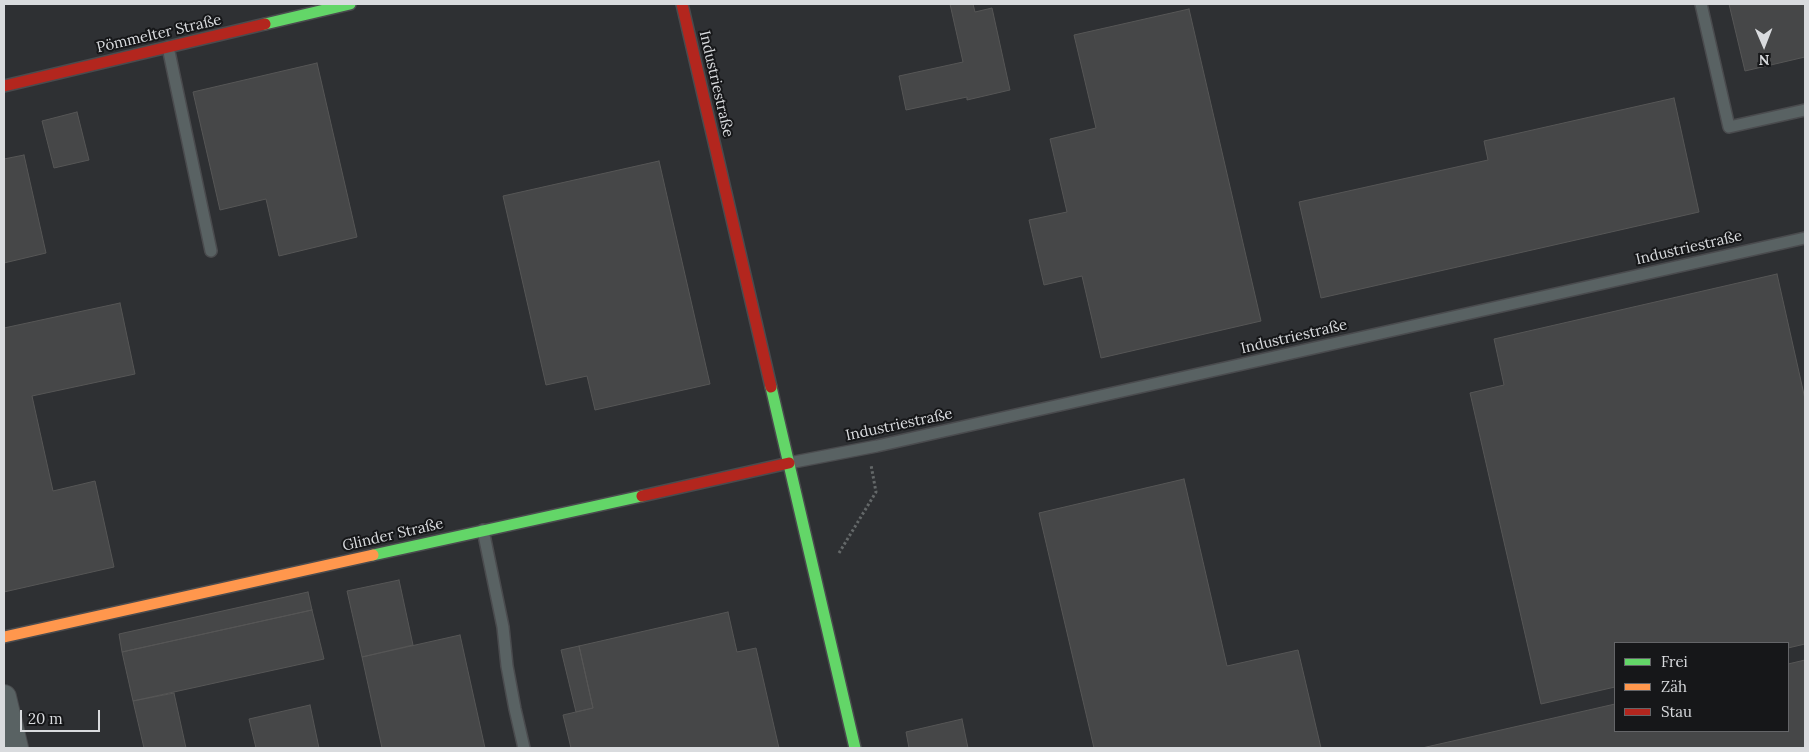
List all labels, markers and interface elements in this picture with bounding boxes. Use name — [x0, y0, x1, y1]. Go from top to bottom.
street label: Pömmelter Straße — [95, 11, 223, 57]
north arrow — [1739, 20, 1789, 70]
street label: Industriestraße — [695, 29, 737, 139]
text: N — [1759, 51, 1770, 69]
street label: Industriestraße — [1634, 227, 1744, 269]
street label: Industriestraße — [1239, 316, 1349, 358]
street label: Industriestraße — [844, 405, 954, 445]
street label: Glinder Straße — [341, 515, 445, 555]
legend — [1614, 642, 1789, 732]
text: Frei — [1661, 652, 1688, 671]
text: Zäh — [1661, 677, 1687, 696]
scale bar — [22, 700, 102, 732]
text: Stau — [1661, 702, 1692, 721]
text: 20 m — [28, 709, 63, 728]

